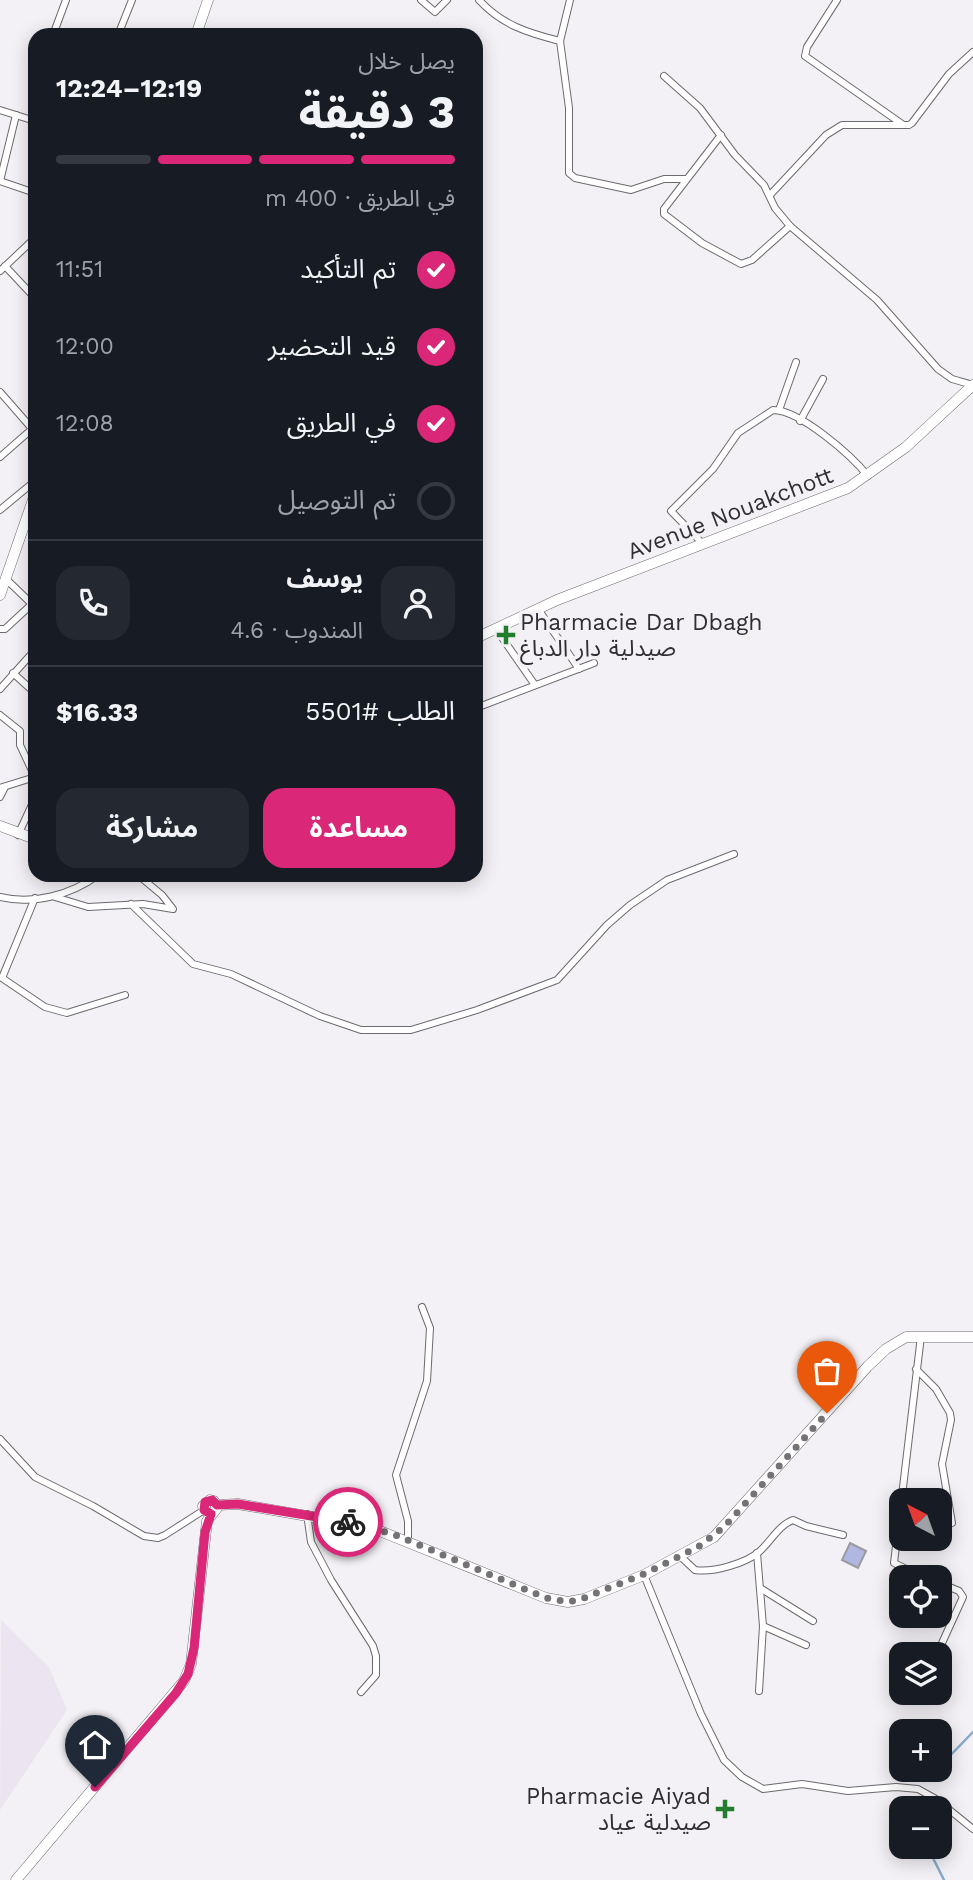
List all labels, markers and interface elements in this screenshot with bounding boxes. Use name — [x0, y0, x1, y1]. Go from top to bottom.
text: يصل خلال — [358, 48, 455, 75]
text: 12:19–12:24 — [56, 73, 202, 103]
text: 3 دقيقة — [299, 85, 455, 139]
text: في الطريق · 400 m — [265, 185, 455, 212]
icon: check — [417, 251, 455, 289]
text: تم التأكيد — [300, 254, 396, 284]
text: 11:51 — [56, 256, 103, 283]
icon: check — [417, 328, 455, 366]
text: قيد التحضير — [268, 331, 396, 361]
text: 12:00 — [56, 333, 114, 360]
icon: check — [417, 405, 455, 443]
text: في الطريق — [287, 408, 396, 438]
text: 12:08 — [56, 410, 114, 437]
street label: Avenue Nouakchott — [624, 462, 837, 565]
text: تم التوصيل — [278, 485, 396, 515]
text: يوسف — [286, 563, 363, 593]
button: phone — [56, 566, 130, 640]
button: person — [381, 566, 455, 640]
place label: Pharmacie Dar Dbagh صيدلية دار الدباغ — [520, 609, 762, 665]
text: المندوب · 4.6 — [231, 617, 363, 644]
marker: Pharmacie Dar Dbagh صيدلية دار الدباغ — [498, 627, 514, 643]
text: الطلب #5501 — [305, 696, 455, 726]
text: $16.33 — [56, 697, 138, 727]
button: مشاركة — [56, 788, 249, 868]
button: مساعدة — [263, 788, 455, 868]
pin — [797, 1341, 857, 1413]
icon: bag — [808, 1352, 846, 1390]
courier — [313, 1487, 383, 1557]
north arrow — [889, 1488, 952, 1550]
map controls — [889, 1488, 952, 1859]
icon: bike — [329, 1503, 367, 1541]
button: locate — [889, 1565, 952, 1628]
button: layers — [889, 1642, 952, 1705]
pin — [65, 1715, 125, 1787]
button: + — [889, 1719, 952, 1782]
icon: home — [76, 1726, 114, 1764]
place label: Pharmacie Aiyad صيدلية عياد — [526, 1783, 711, 1836]
button: − — [889, 1796, 952, 1859]
marker: Pharmacie Aiyad صيدلية عياد — [717, 1801, 733, 1817]

